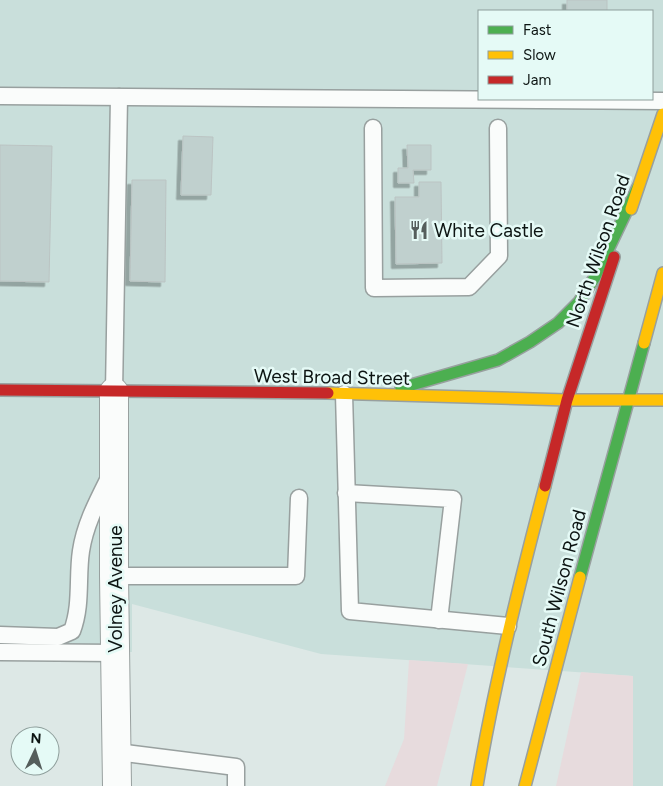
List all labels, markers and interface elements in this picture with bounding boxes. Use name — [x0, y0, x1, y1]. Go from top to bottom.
legend — [478, 10, 653, 100]
text: Fast — [523, 21, 552, 39]
text: Slow — [523, 46, 556, 64]
text: Jam — [523, 71, 551, 89]
street label: North Wilson Road — [561, 171, 635, 331]
restaurant icon: White Castle — [408, 219, 430, 241]
place label: White Castle — [434, 219, 543, 242]
street label: West Broad Street — [254, 364, 410, 390]
street label: South Wilson Road — [527, 507, 591, 669]
street label: Volney Avenue — [104, 525, 127, 653]
north arrow — [10, 726, 60, 776]
text: N — [30, 730, 42, 747]

